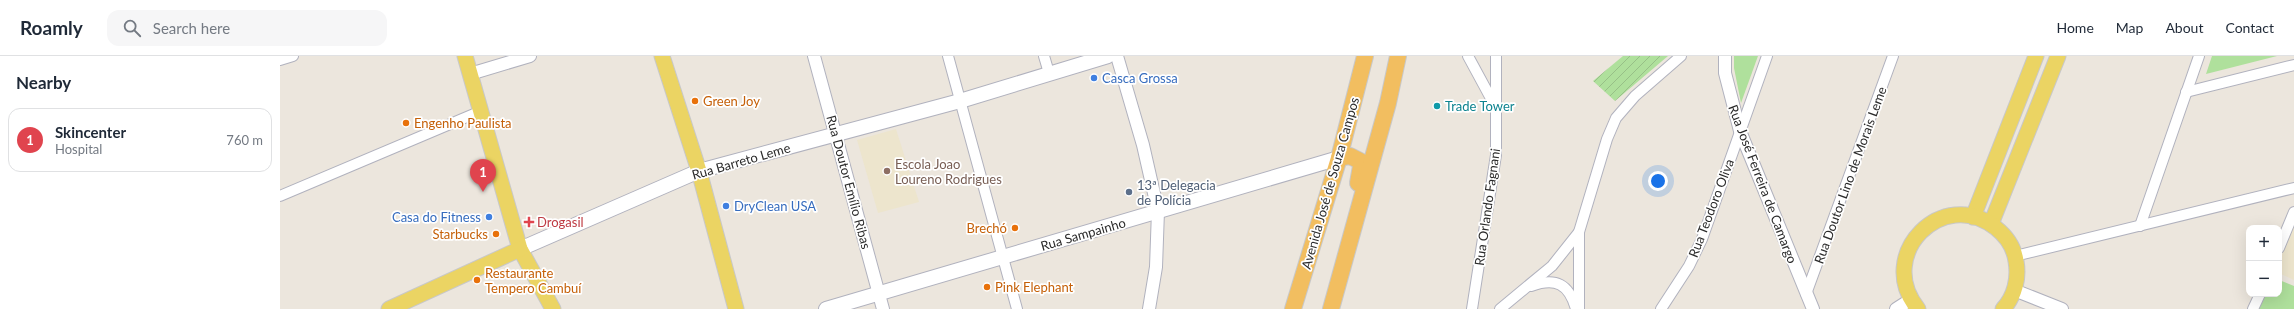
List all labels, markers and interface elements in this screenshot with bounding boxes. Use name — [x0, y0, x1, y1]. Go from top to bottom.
search box — [107, 10, 387, 46]
text: Roamly — [20, 16, 83, 39]
icon: search — [121, 17, 143, 39]
text: Search here — [153, 19, 230, 37]
text: Home — [2056, 19, 2094, 36]
text: Map — [2116, 19, 2143, 36]
text: About — [2165, 19, 2203, 36]
text: Contact — [2225, 19, 2274, 36]
place label: Casca Grossa — [1102, 70, 1178, 86]
text: Nearby — [16, 72, 71, 93]
marker: Casca Grossa — [1089, 73, 1099, 83]
street label: Rua Doutor Lino de Morais Leme — [1810, 84, 1890, 266]
place label: Green Joy — [703, 93, 760, 109]
street label: Avenida José de Souza Campos — [1298, 95, 1362, 271]
marker: Green Joy — [690, 96, 700, 106]
place label: Trade Tower — [1445, 98, 1515, 114]
marker: Trade Tower — [1432, 101, 1442, 111]
street label: Rua José Ferreira de Camargo — [1725, 102, 1801, 266]
street label: Rua Doutor Emílio Ribas — [823, 113, 875, 251]
place label: Engenho Paulista — [414, 115, 512, 131]
marker: Engenho Paulista — [401, 118, 411, 128]
text: Skincenter — [55, 123, 126, 141]
text: 1 — [26, 132, 34, 148]
text: 760 m — [226, 132, 263, 148]
street label: Rua Barreto Leme — [690, 139, 792, 183]
text: Hospital — [55, 141, 102, 157]
street label: Rua Orlando Fagnani — [1471, 147, 1503, 267]
place label: Escola Joao Loureno Rodrigues — [895, 156, 1002, 187]
street label: Rua Teodoro Oliva — [1685, 157, 1737, 259]
pin: 1 — [470, 159, 496, 192]
marker: Escola Joao Loureno Rodrigues — [882, 166, 892, 176]
your location — [1648, 171, 1668, 191]
place label: 13ª Delegacia de Polícia — [1137, 177, 1216, 208]
marker: 13ª Delegacia de Polícia — [1124, 187, 1134, 197]
place label: DryClean USA — [734, 198, 816, 214]
marker: DryClean USA — [721, 201, 731, 211]
place label: Casa do Fitness — [392, 209, 481, 225]
marker: Casa do Fitness — [484, 212, 494, 222]
place label: Drogasil — [537, 214, 584, 230]
street label: Rua Sampainho — [1039, 214, 1127, 254]
marker: Drogasil — [524, 217, 534, 227]
place label: Brechó — [967, 220, 1007, 236]
marker: Brechó — [1010, 223, 1020, 233]
map controls — [2246, 225, 2282, 297]
button: + — [2246, 225, 2282, 261]
place label: Starbucks — [432, 226, 488, 242]
marker: Starbucks — [491, 229, 501, 239]
button: − — [2246, 261, 2282, 297]
place label: Restaurante Tempero Cambuí — [485, 265, 582, 296]
marker: Restaurante Tempero Cambuí — [472, 275, 482, 285]
place label: Pink Elephant — [995, 279, 1074, 295]
marker: Pink Elephant — [982, 282, 992, 292]

